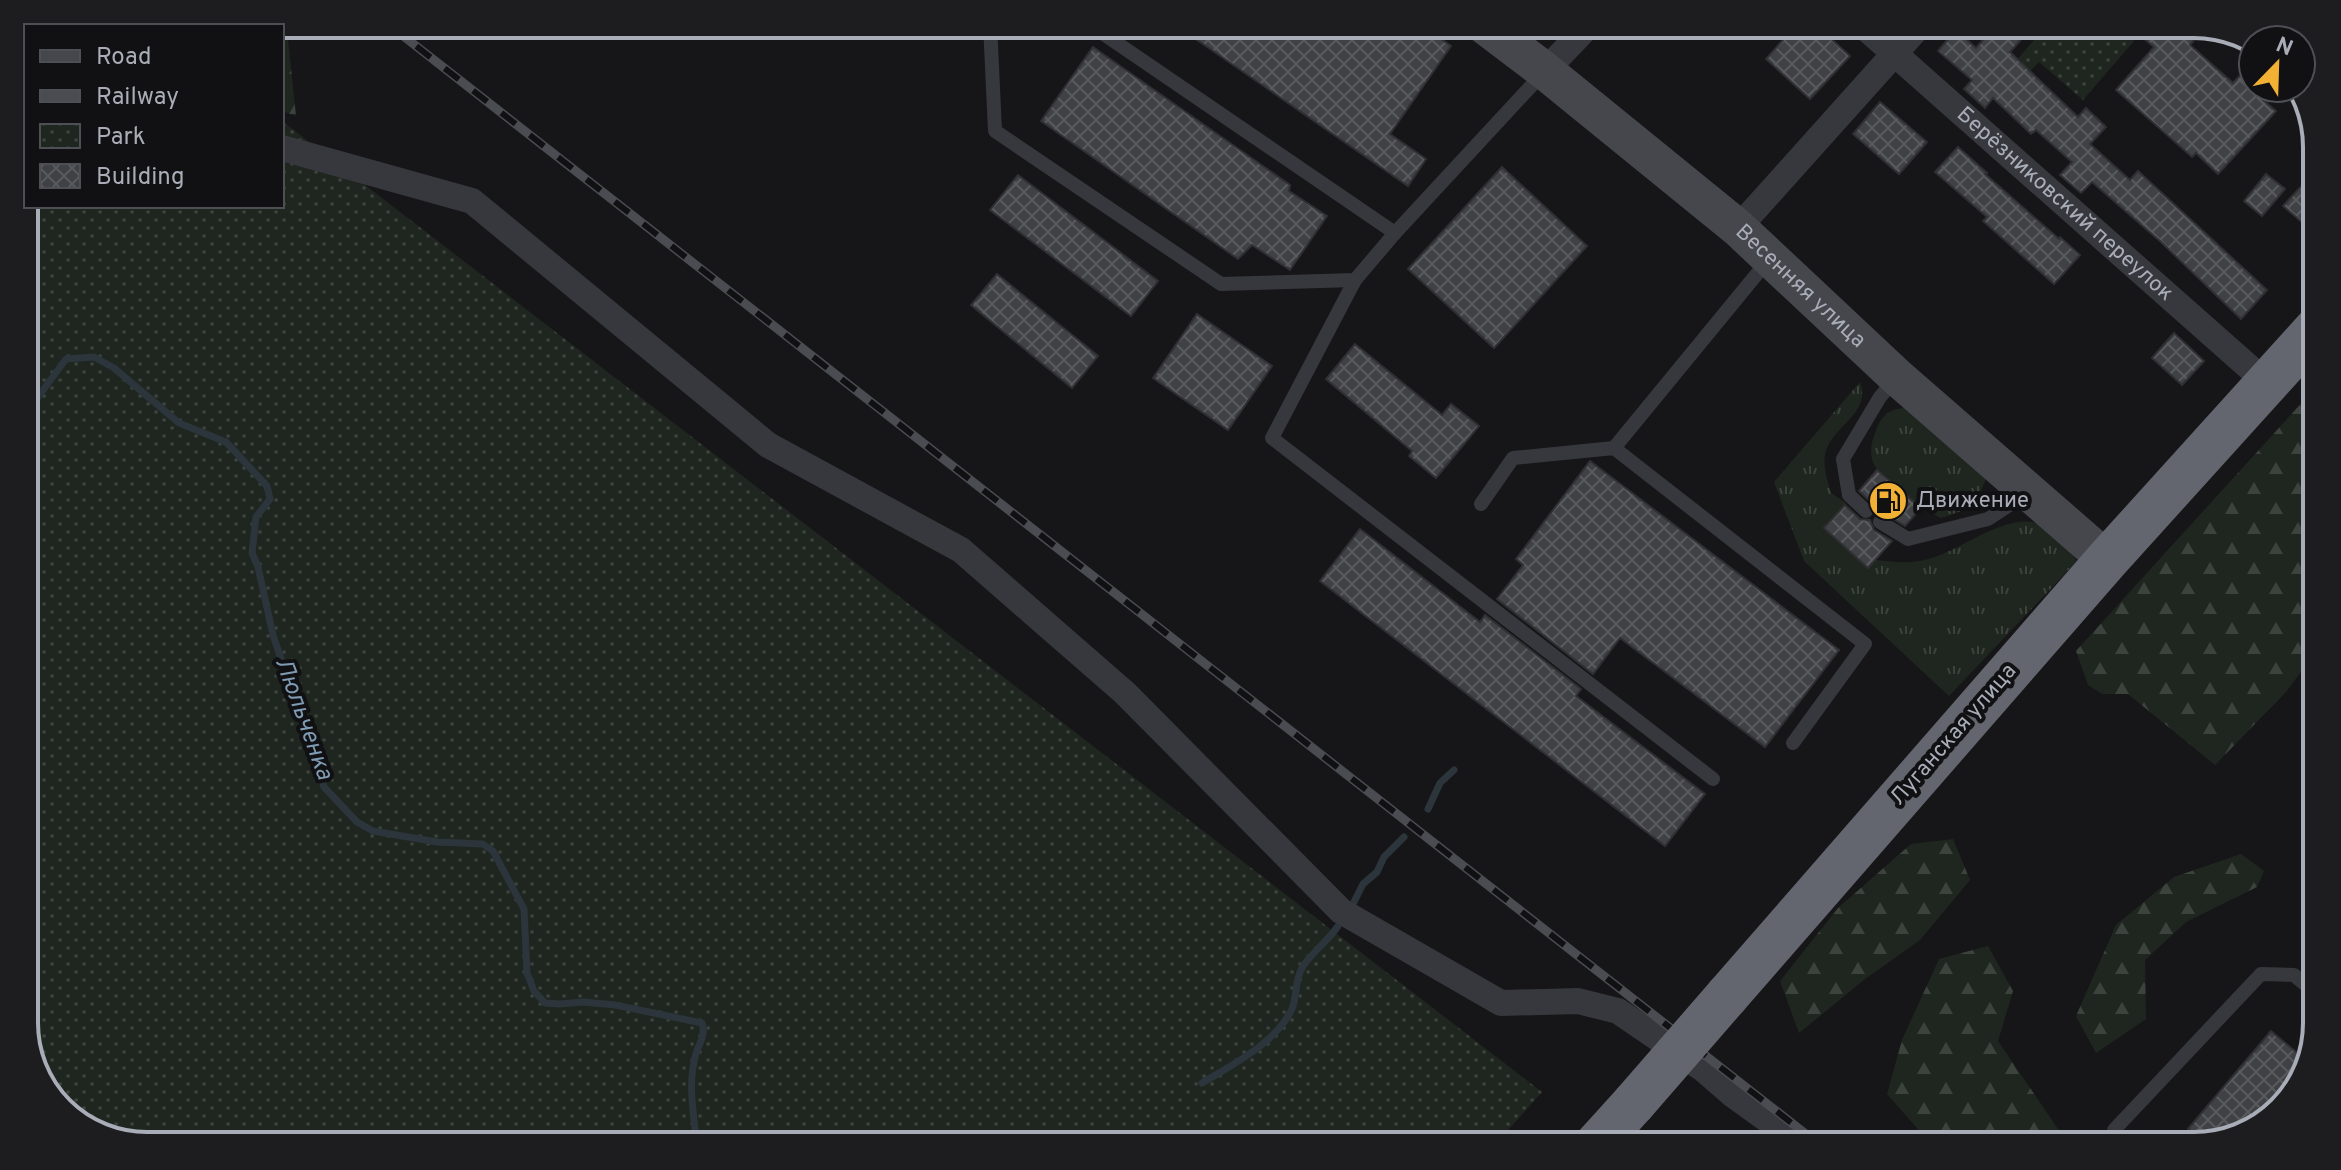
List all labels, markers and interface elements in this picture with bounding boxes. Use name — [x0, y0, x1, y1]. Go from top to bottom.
legend — [24, 24, 284, 208]
north arrow — [2237, 24, 2317, 104]
text: N — [2271, 32, 2296, 63]
text: Road — [96, 43, 152, 73]
text: Railway — [96, 83, 179, 113]
street label: Берёзниковский переулок — [1951, 101, 2179, 307]
text: Park — [96, 123, 146, 153]
text: Building — [96, 163, 185, 193]
street label: Весенняя улица — [1729, 219, 1871, 354]
fuel station icon: Движение — [1867, 480, 1909, 522]
place label: Движение — [1916, 488, 2029, 515]
water label: Люльченка — [267, 654, 339, 785]
street label: Луганская улица — [1885, 659, 2023, 811]

